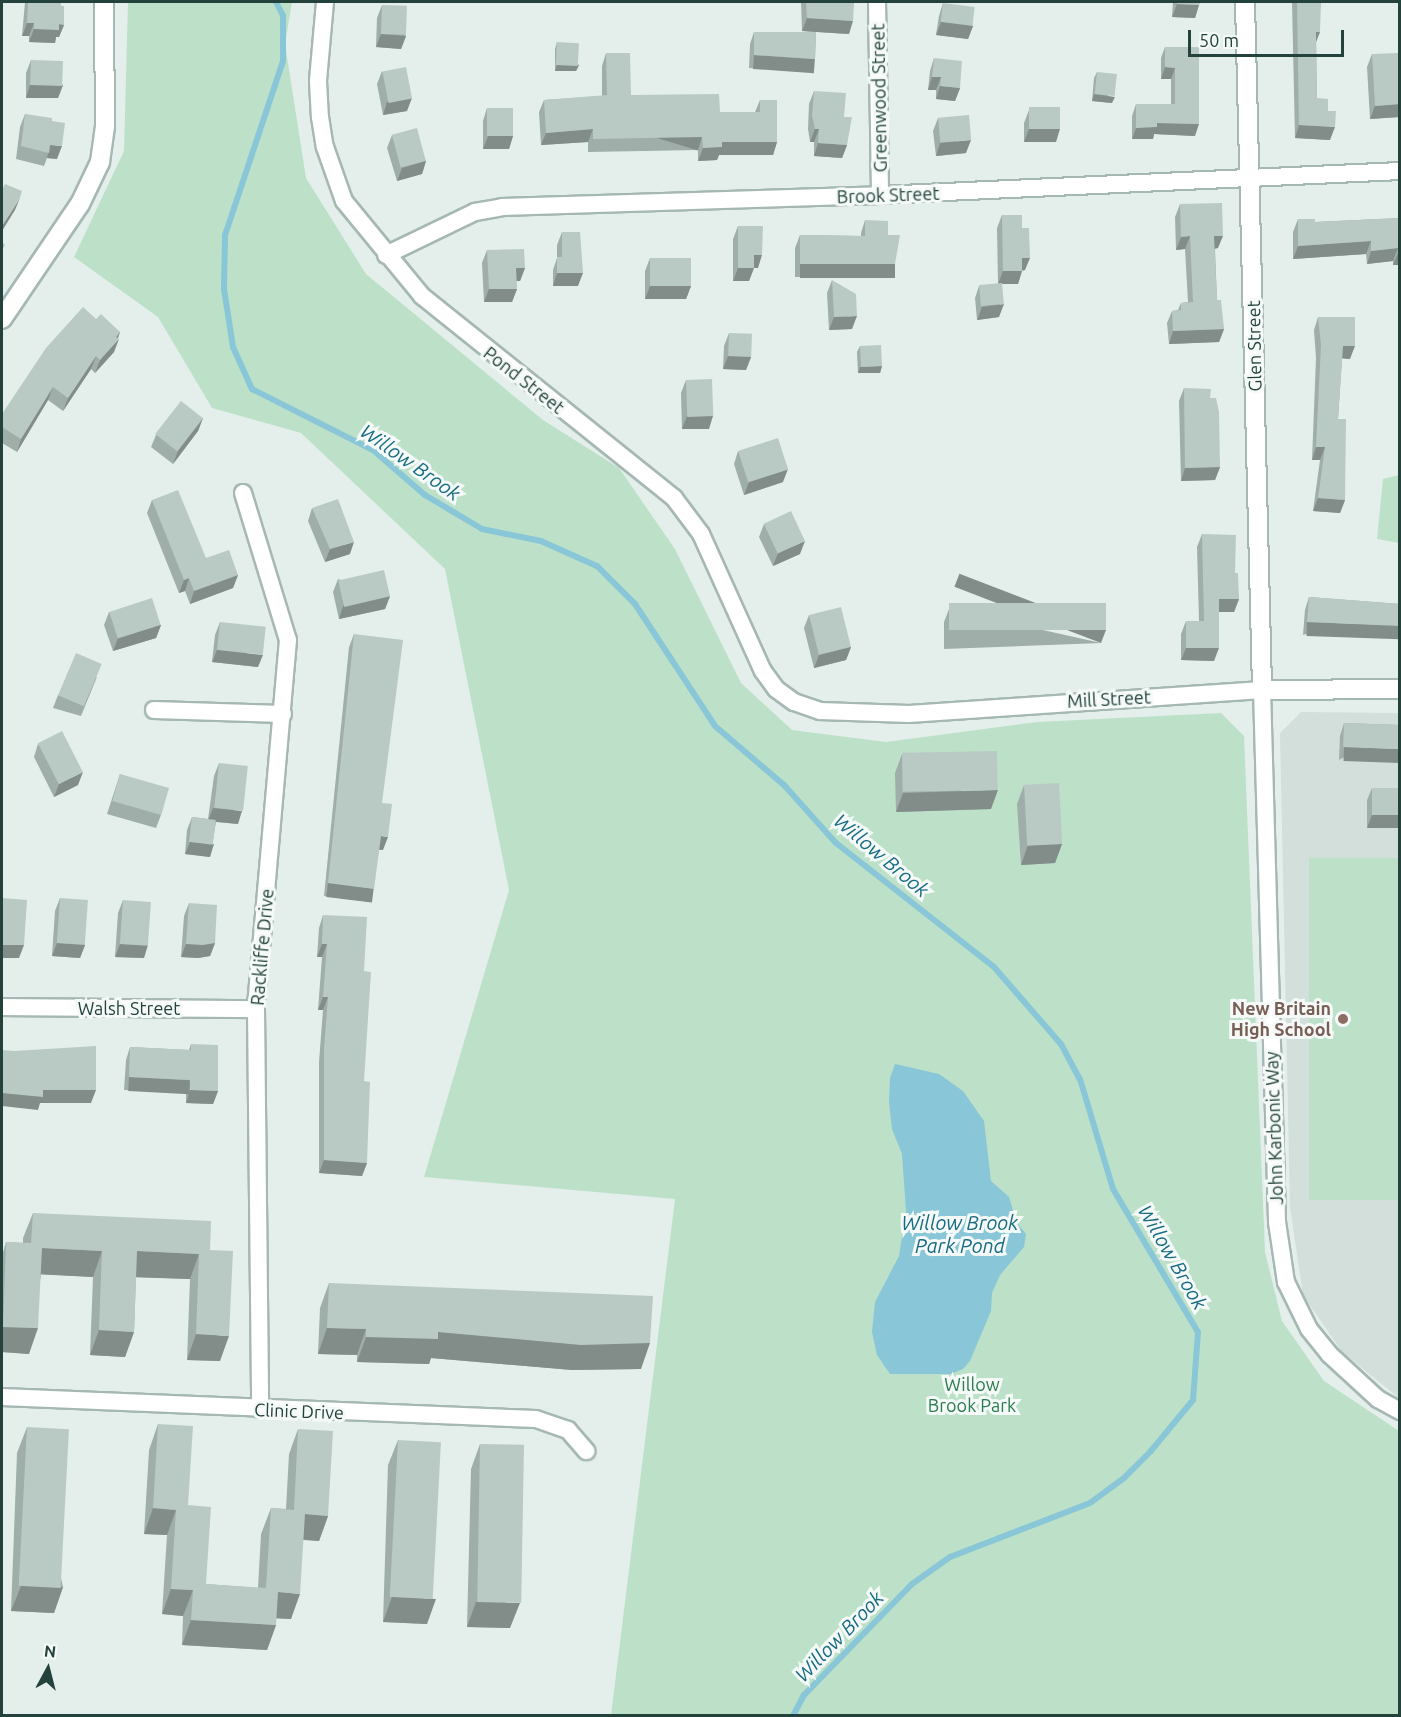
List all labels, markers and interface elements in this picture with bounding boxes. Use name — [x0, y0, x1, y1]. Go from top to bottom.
scale bar — [1191, 18, 1347, 56]
street label: Greenwood Street — [867, 23, 891, 173]
text: 50 m — [1199, 30, 1239, 50]
street label: Brook Street — [836, 182, 940, 208]
street label: Glen Street — [1242, 300, 1266, 392]
street label: Pond Street — [479, 342, 569, 418]
water label: Willow Brook — [356, 419, 466, 505]
street label: Mill Street — [1067, 686, 1151, 712]
water label: Willow Brook — [830, 808, 934, 902]
street label: Rackliffe Drive — [246, 888, 278, 1006]
street label: Walsh Street — [78, 997, 180, 1019]
place label: New Britain High School — [1231, 998, 1331, 1040]
marker: New Britain High School — [1336, 1012, 1350, 1026]
street label: John Karbonic Way — [1261, 1051, 1287, 1205]
water label: Willow Brook — [1133, 1200, 1213, 1314]
water label: Willow Brook Park Pond — [902, 1211, 1018, 1258]
park label: Willow Brook Park — [928, 1374, 1016, 1416]
street label: Clinic Drive — [254, 1399, 344, 1423]
water label: Willow Brook — [790, 1586, 888, 1686]
north arrow — [18, 1639, 78, 1699]
text: N — [43, 1641, 57, 1661]

